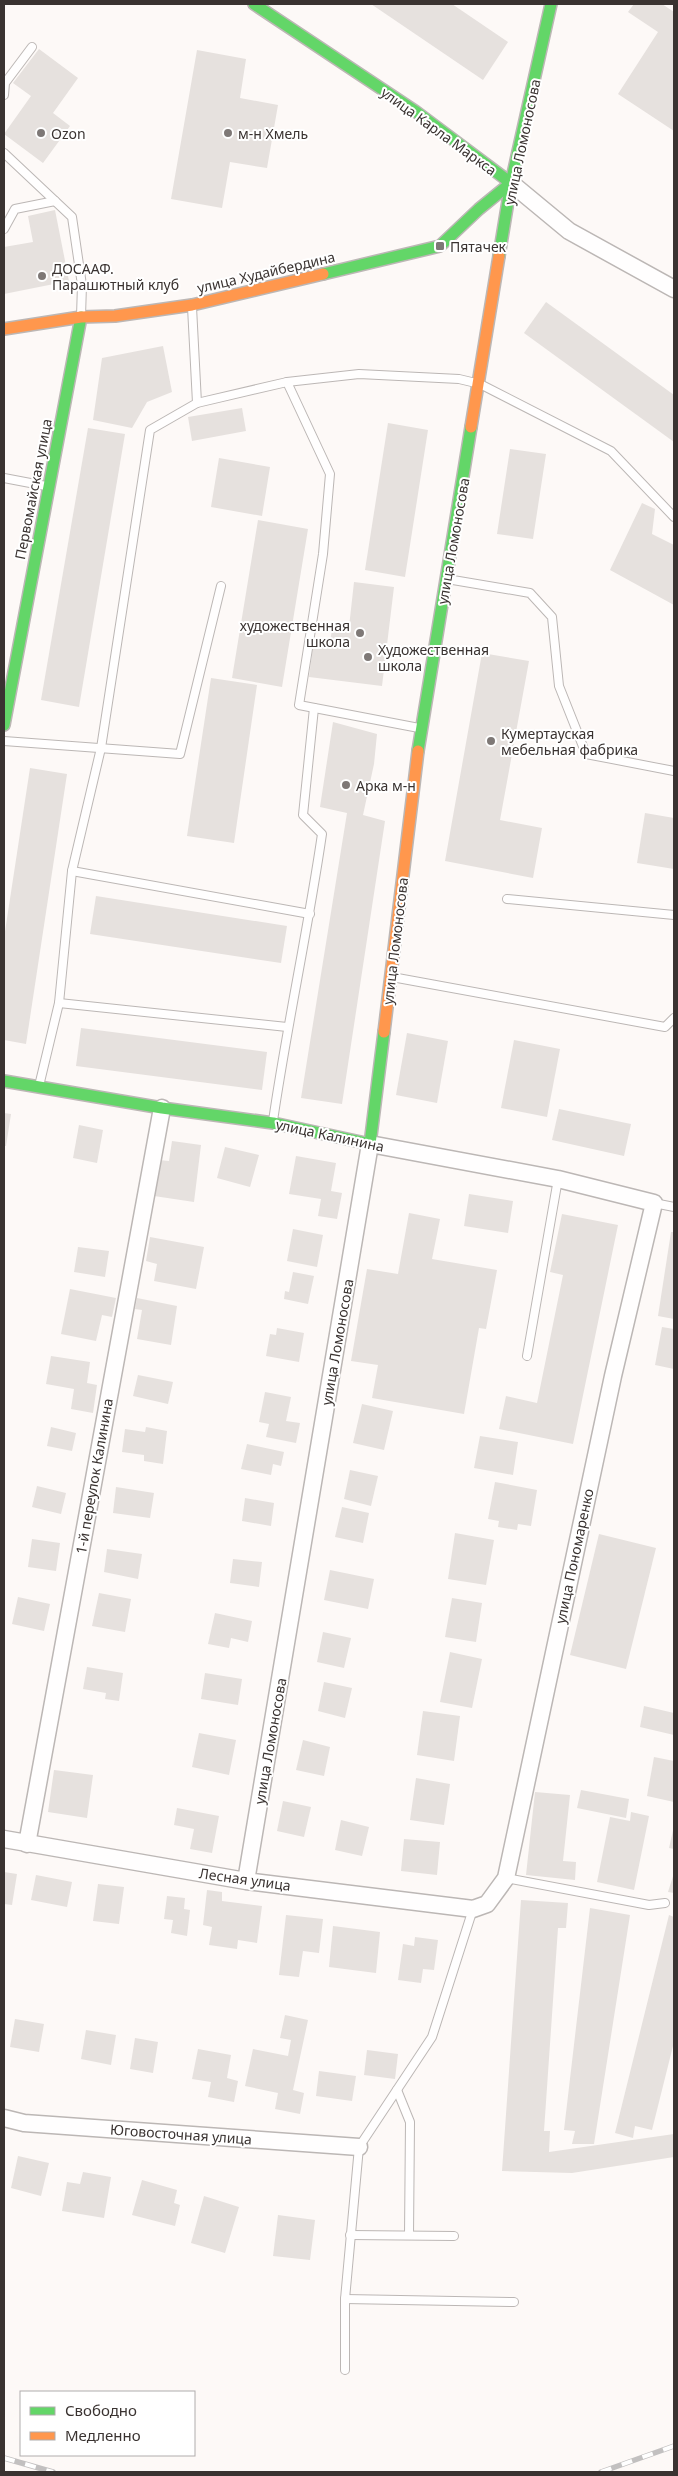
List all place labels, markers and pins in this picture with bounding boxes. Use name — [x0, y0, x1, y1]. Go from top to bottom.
place label: Ozon — [51, 124, 86, 143]
place label: м-н Хмель — [238, 124, 308, 143]
marker: Ozon — [35, 127, 47, 139]
marker: м-н Хмель — [222, 127, 234, 139]
place label: Пятачек — [450, 237, 507, 256]
marker: Пятачек — [434, 240, 446, 252]
place label: ДОСААФ. Парашютный клуб — [52, 259, 179, 294]
marker: ДОСААФ. Парашютный клуб — [36, 270, 48, 282]
place label: художественная школа — [240, 616, 350, 651]
marker: художественная школа — [354, 627, 366, 639]
place label: Художественная школа — [378, 640, 489, 675]
marker: Художественная школа — [362, 651, 374, 663]
place label: Кумертауская мебельная фабрика — [501, 724, 638, 759]
marker: Кумертауская мебельная фабрика — [485, 735, 497, 747]
place label: Арка м-н — [356, 776, 416, 795]
marker: Арка м-н — [340, 779, 352, 791]

